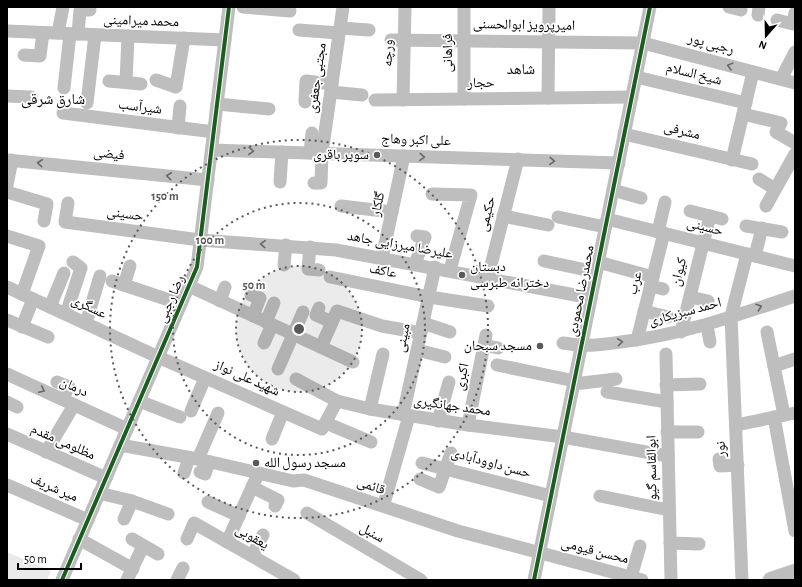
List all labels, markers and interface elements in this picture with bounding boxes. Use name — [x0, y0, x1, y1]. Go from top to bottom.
street label: محمد میرامینی — [103, 13, 179, 30]
north arrow — [746, 16, 786, 56]
street label: امیرپرویز ابوالحسنی — [473, 17, 575, 34]
street label: رجبی پور — [685, 31, 736, 58]
street label: فراهانی — [441, 33, 456, 73]
text: N — [757, 38, 768, 51]
street label: ورچه — [381, 39, 396, 67]
street label: مجتبی جعفری — [305, 42, 330, 114]
street label: شیخ السلام — [664, 60, 723, 90]
district label: شاهد — [507, 62, 535, 77]
one-way arrow — [727, 62, 733, 70]
street label: حجار — [466, 76, 495, 91]
district label: شارق شرقی — [21, 92, 85, 109]
street label: شیرآسب — [117, 97, 163, 118]
street label: مشرفی — [662, 120, 702, 143]
street label: علی اکبر وهاج — [381, 132, 451, 150]
street label: فیضی — [93, 145, 125, 164]
one-way arrow — [248, 147, 254, 155]
place label: سوپر باقری — [313, 148, 369, 163]
marker: سوپر باقری — [372, 150, 382, 160]
one-way arrow — [419, 152, 425, 161]
one-way arrow — [549, 156, 555, 165]
one-way arrow — [37, 159, 43, 168]
one-way arrow — [166, 172, 172, 181]
text: 150 m — [151, 190, 179, 202]
street label: گلکار — [368, 190, 388, 219]
street label: حکیمی — [476, 195, 499, 233]
street label: حسینی — [106, 204, 144, 225]
street label: حسینی — [685, 216, 725, 239]
street label: علیرضا میرزایی جاهد — [346, 229, 454, 262]
text: 100 m — [196, 234, 224, 246]
one-way arrow — [260, 239, 266, 248]
street label: محمدرضا محمودی — [565, 244, 598, 338]
street label: کیوان — [669, 256, 690, 288]
place label: دبستان دخترانه طبرسی — [470, 260, 549, 291]
street label: عاکف — [368, 261, 398, 281]
marker: دبستان دخترانه طبرسی — [457, 270, 467, 280]
street label: عرب — [625, 270, 646, 296]
street label: رضا رجبی — [155, 273, 188, 325]
text: 50 m — [243, 279, 266, 291]
street label: عسگری — [69, 293, 109, 322]
street label: احمد سبزیکاری — [647, 296, 723, 329]
one-way arrow — [756, 303, 763, 312]
centre of rings — [292, 322, 306, 336]
street label: مبینی — [393, 322, 414, 354]
one-way arrow — [617, 338, 623, 347]
place label: مسجد سبحان — [464, 339, 532, 354]
marker: مسجد سبحان — [535, 341, 545, 351]
street label: شهید علی نواز — [211, 357, 282, 400]
street label: اکبری — [453, 362, 472, 392]
street label: درمان — [57, 374, 90, 401]
one-way arrow — [38, 385, 46, 393]
street label: محمد جهانگیری — [412, 394, 492, 419]
street label: مظلومی مقدم — [28, 422, 97, 464]
street label: ابوالقاسم گیو — [644, 435, 662, 501]
street label: نور — [714, 441, 729, 458]
street label: حسن داوودآبادی — [449, 445, 533, 481]
place label: مسجد رسول الله — [264, 456, 346, 471]
marker: مسجد رسول الله — [251, 458, 261, 468]
street label: میر شریف — [28, 472, 80, 505]
street label: قائمی — [355, 475, 387, 498]
street label: سنبل — [357, 521, 387, 546]
street label: یعقوبی — [232, 522, 271, 553]
street label: محسن قیومی — [560, 536, 630, 567]
scale bar — [18, 545, 81, 571]
text: 50 m — [24, 553, 47, 565]

